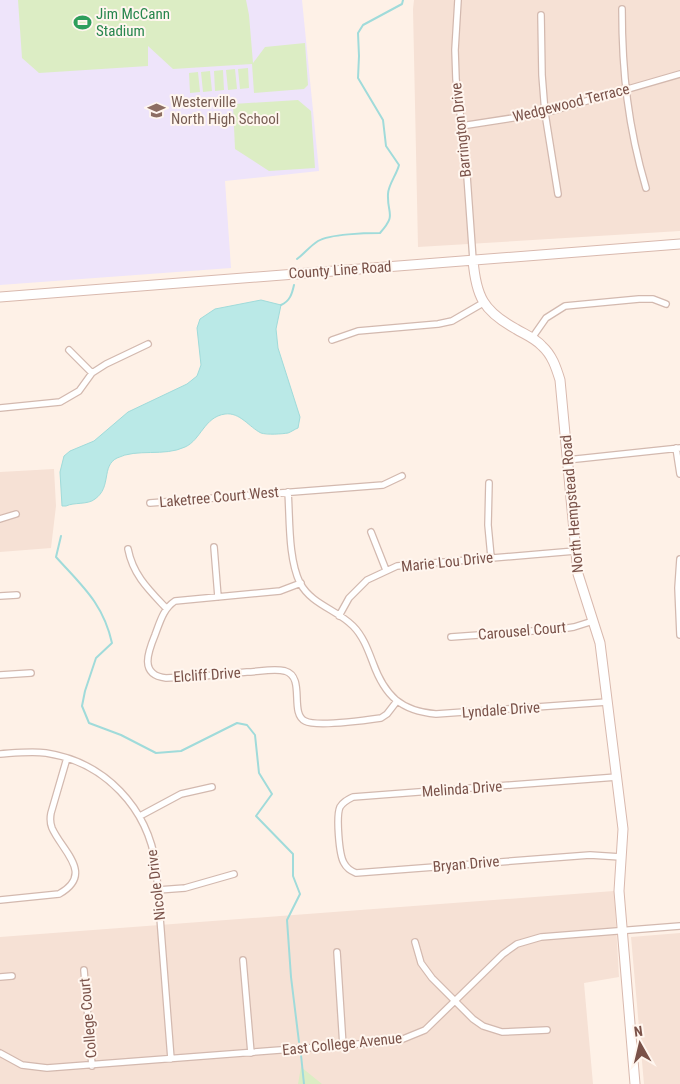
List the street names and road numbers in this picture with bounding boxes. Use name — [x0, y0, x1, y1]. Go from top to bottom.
street label: Wedgewood Terrace — [511, 80, 631, 126]
street label: Barrington Drive — [447, 82, 475, 178]
street label: County Line Road — [288, 257, 392, 283]
street label: North Hempstead Road — [557, 434, 587, 574]
street label: Laketree Court West — [158, 483, 280, 511]
street label: Marie Lou Drive — [400, 548, 494, 576]
street label: Carousel Court — [477, 618, 567, 644]
street label: Elcliff Drive — [173, 664, 241, 686]
street label: Lyndale Drive — [461, 698, 541, 722]
street label: Melinda Drive — [421, 777, 503, 801]
street label: Nicole Drive — [143, 849, 169, 921]
street label: Bryan Drive — [432, 852, 500, 876]
street label: College Court — [76, 977, 100, 1059]
street label: East College Avenue — [281, 1029, 403, 1059]

